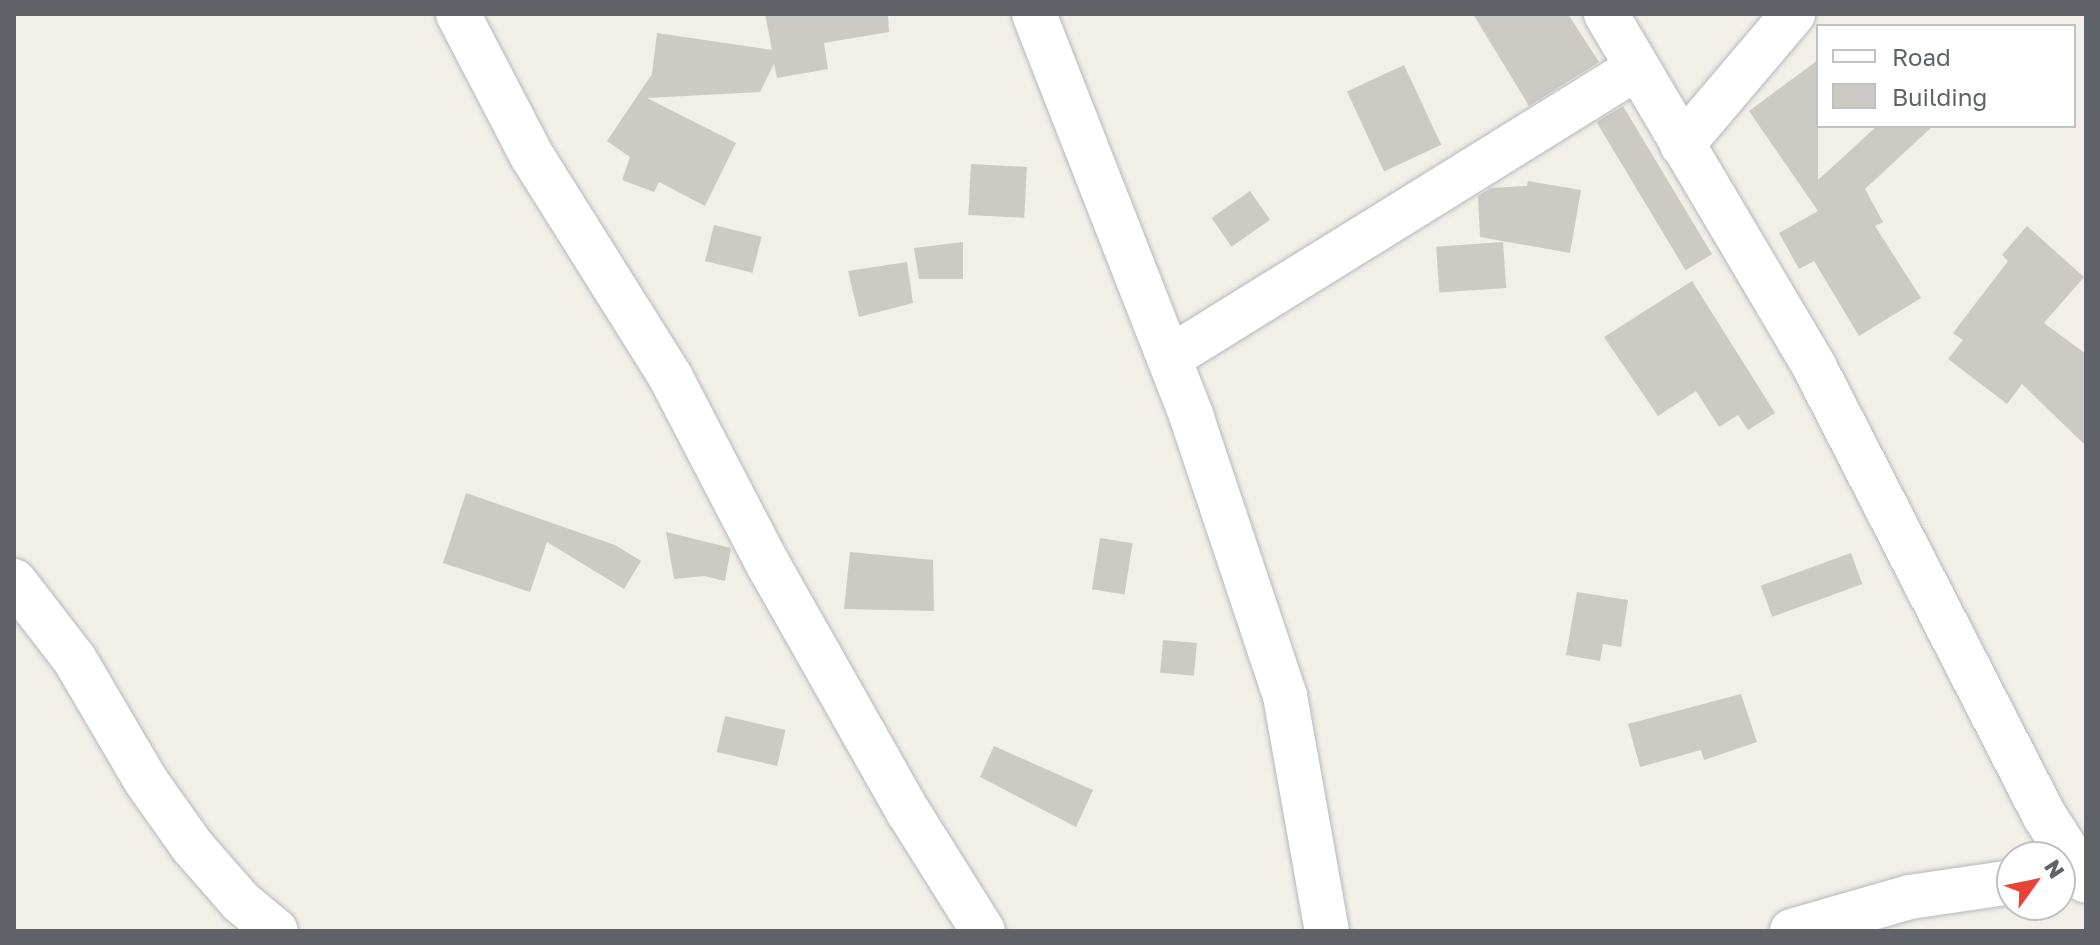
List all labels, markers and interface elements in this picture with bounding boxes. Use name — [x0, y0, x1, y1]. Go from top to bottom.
legend — [1816, 24, 2076, 128]
text: Road — [1892, 42, 1951, 71]
text: Building — [1892, 82, 1987, 111]
north arrow — [1996, 841, 2076, 921]
text: N — [2039, 854, 2071, 883]

